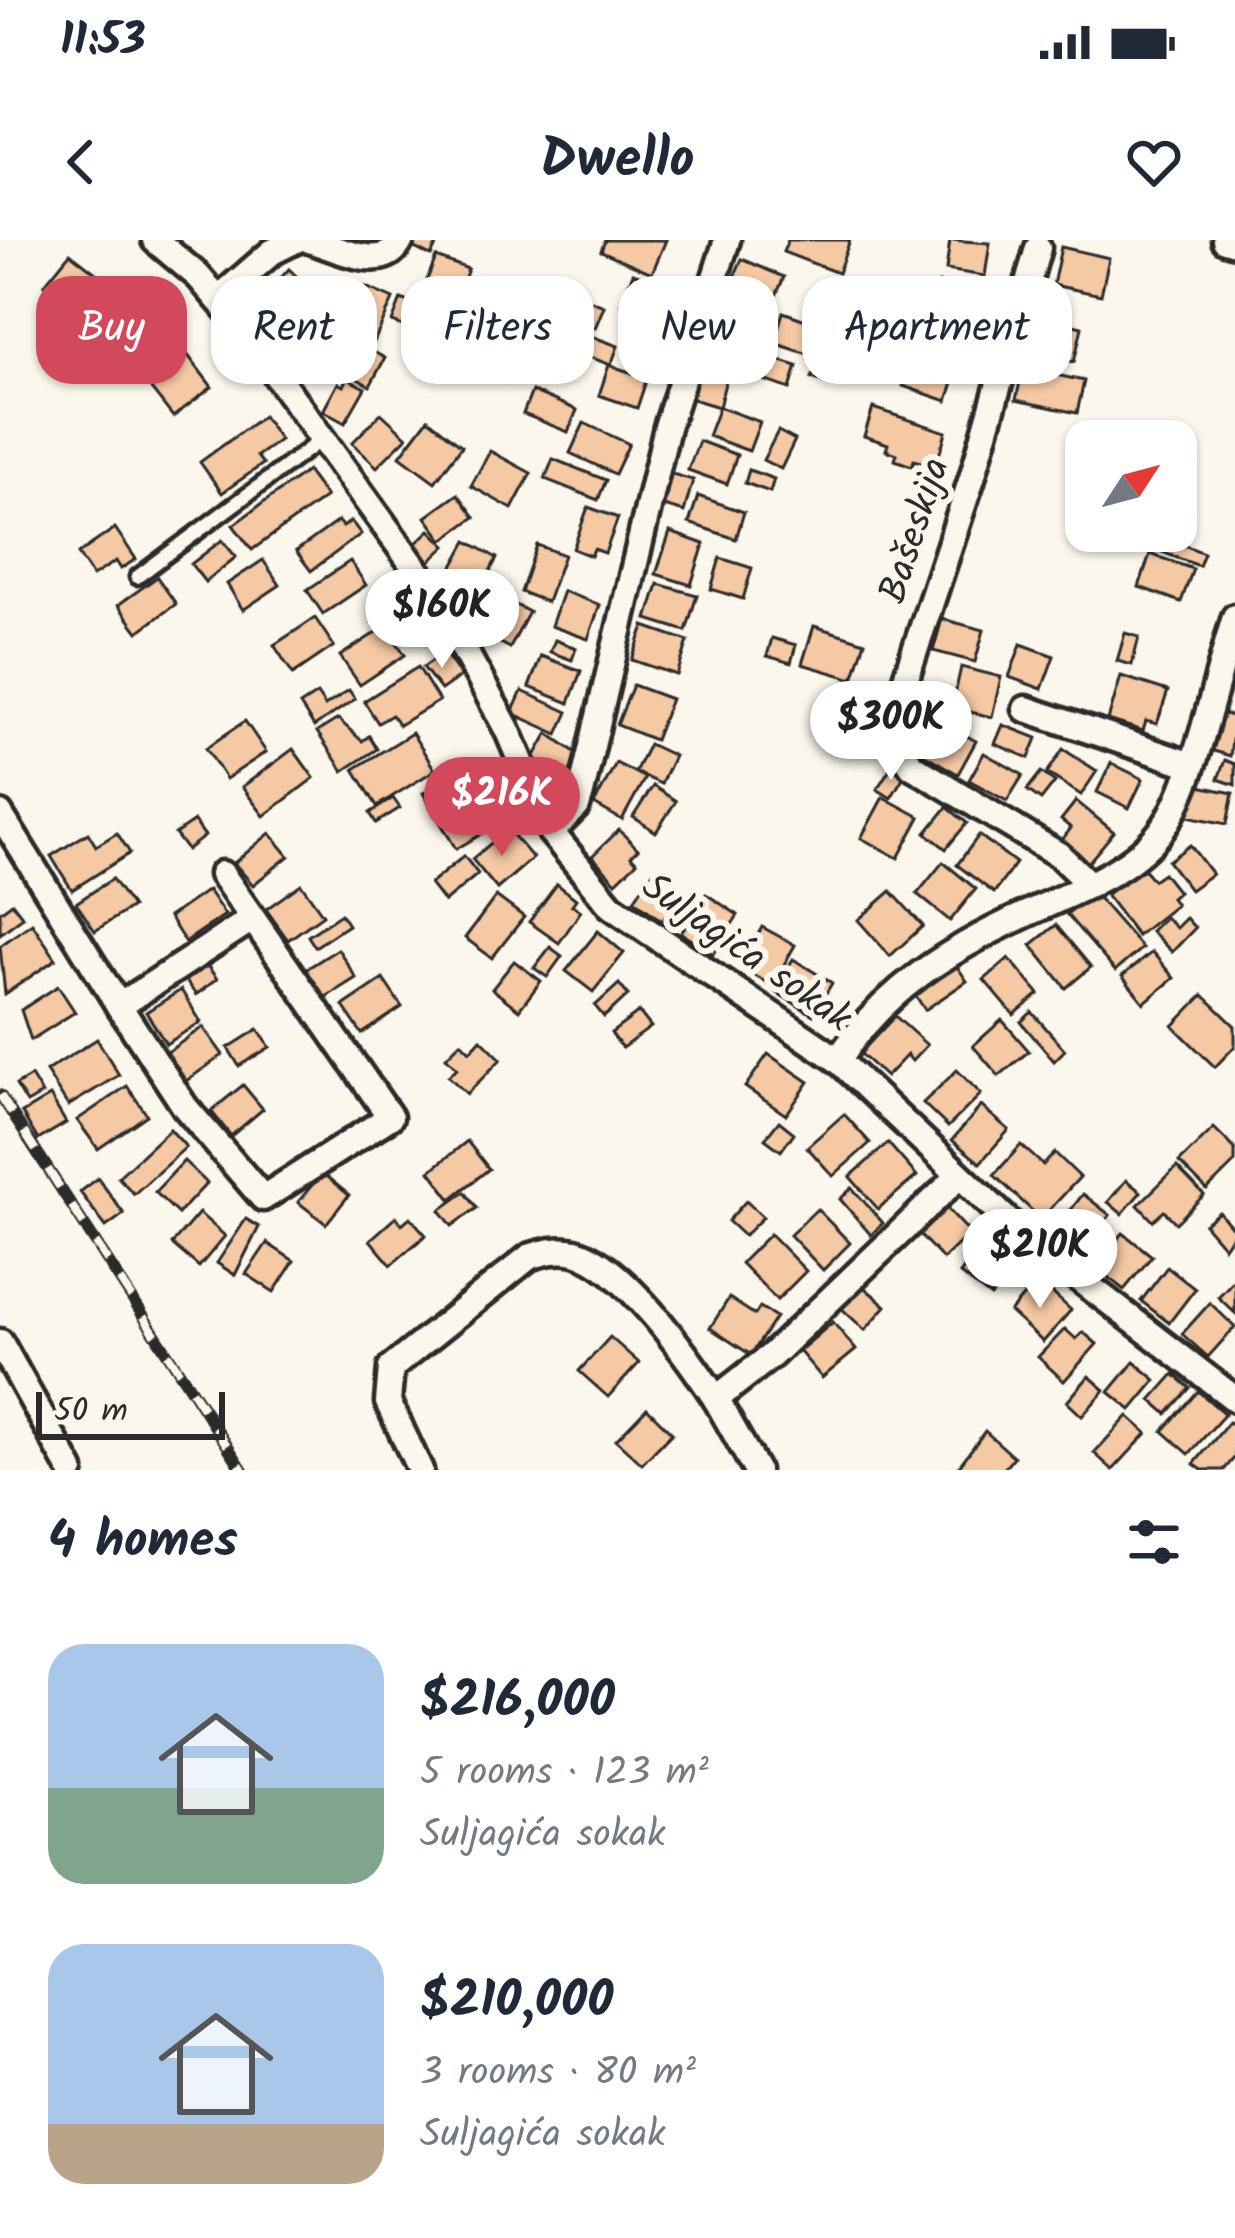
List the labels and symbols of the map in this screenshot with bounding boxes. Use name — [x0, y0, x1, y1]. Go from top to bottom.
north arrow — [1065, 420, 1197, 552]
street label: Bašeskija — [863, 450, 969, 612]
pin: $160K — [358, 569, 526, 671]
pin: $300K — [807, 681, 975, 783]
pin: $216K — [418, 757, 586, 859]
street label: Suljagića sokak — [628, 858, 865, 1050]
pin: $210K — [956, 1209, 1124, 1311]
scale bar — [36, 1386, 225, 1439]

